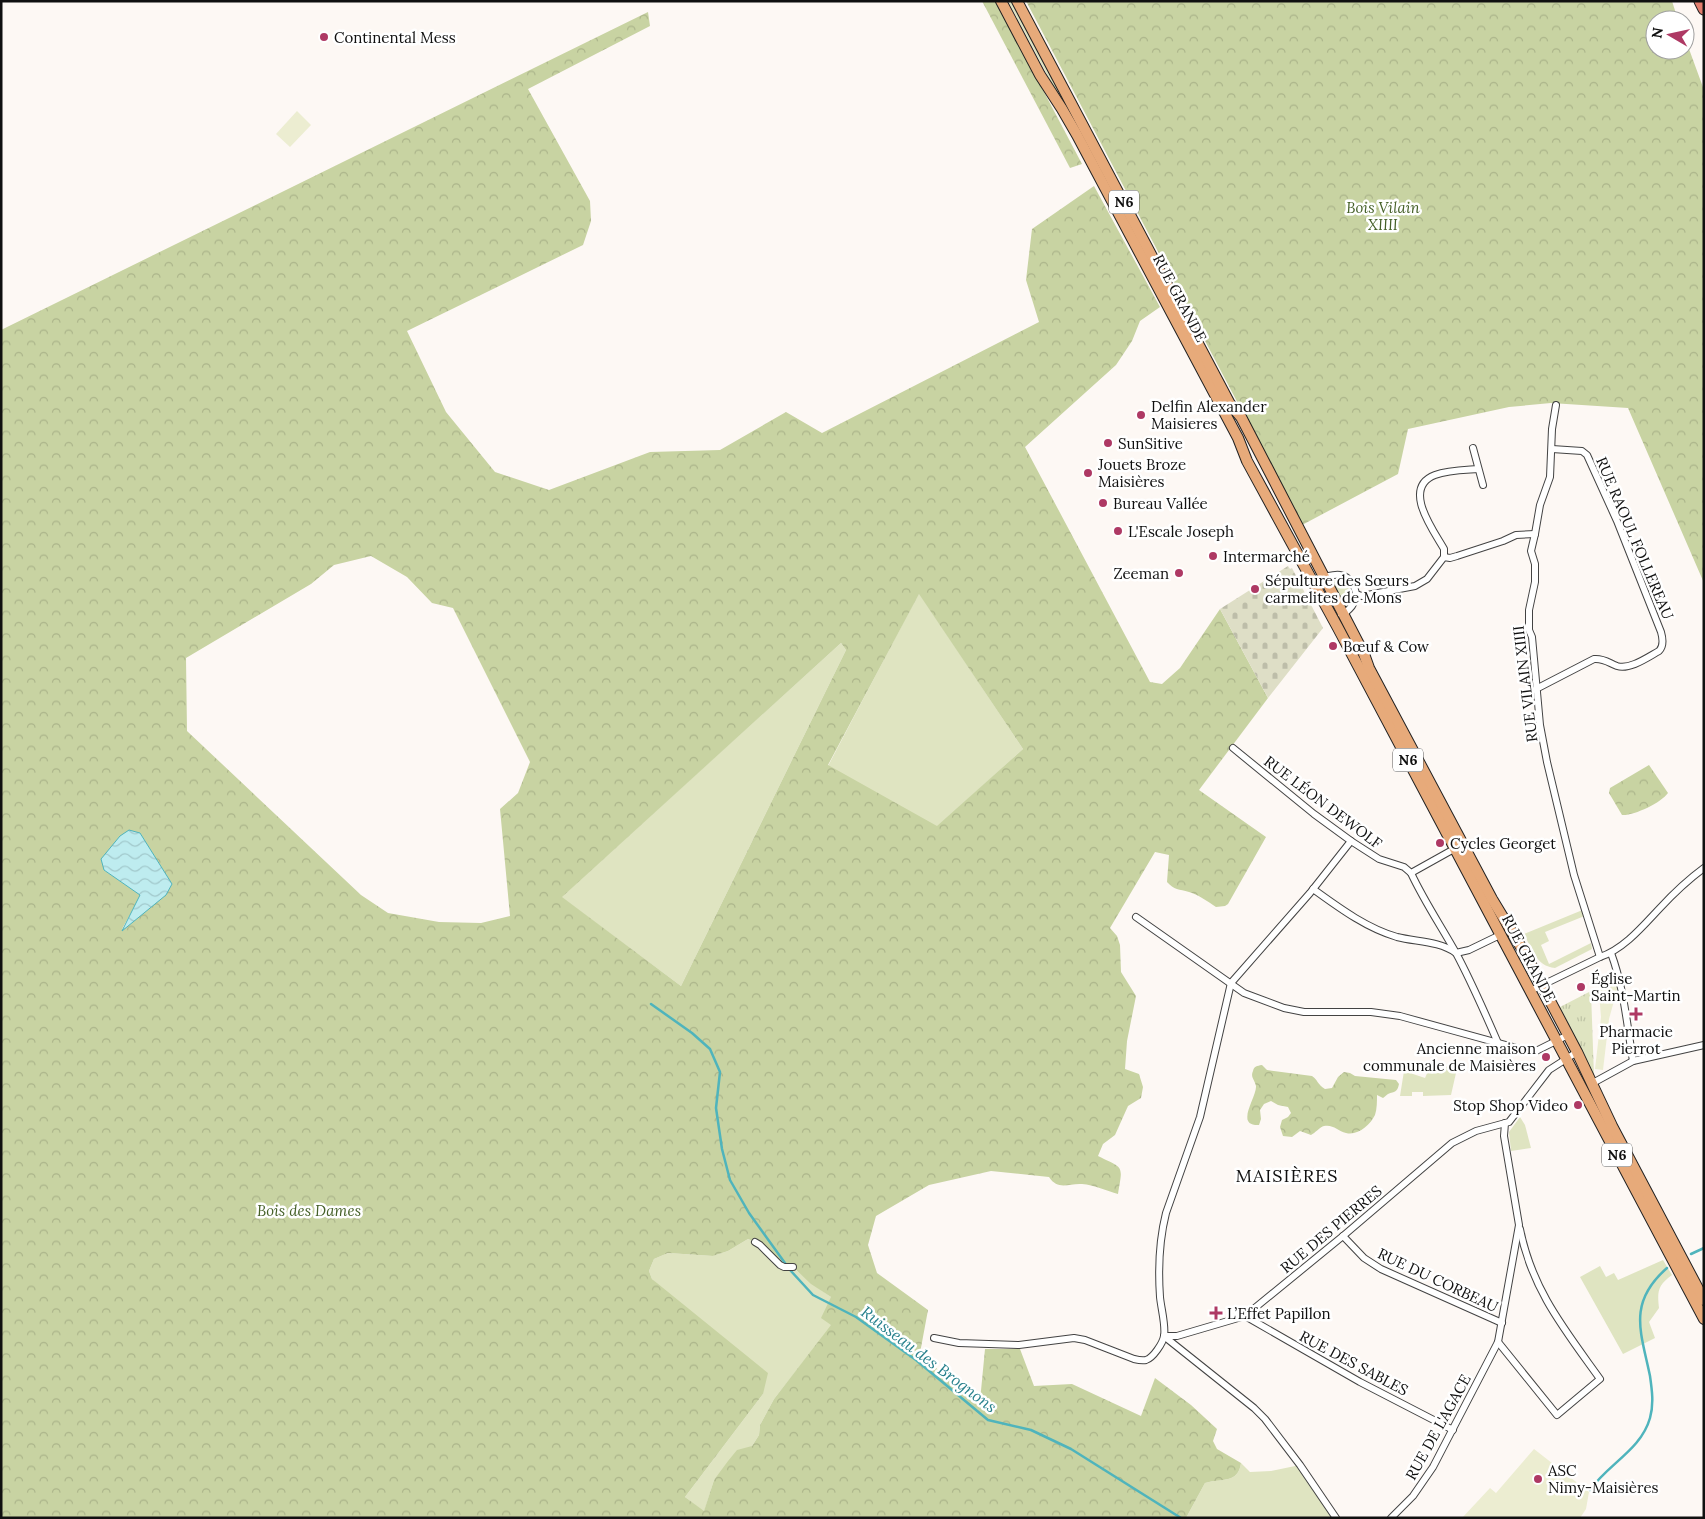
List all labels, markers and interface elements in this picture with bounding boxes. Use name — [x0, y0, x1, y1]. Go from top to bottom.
north arrow — [1645, 10, 1695, 60]
text: N — [1647, 26, 1667, 40]
place label: Continental Mess — [334, 28, 456, 47]
marker: Continental Mess — [318, 31, 330, 43]
road number: N6 — [1109, 190, 1139, 213]
park label: Bois Vilain XIIII — [1346, 198, 1421, 234]
street label: RUE GRANDE — [1149, 251, 1211, 345]
place label: Delfin Alexander Maisieres — [1151, 397, 1267, 433]
marker: Delfin Alexander Maisieres — [1135, 409, 1147, 421]
place label: SunSitive — [1118, 434, 1183, 453]
marker: SunSitive — [1102, 437, 1114, 449]
street label: RUE RAOUL FOLLEREAU — [1592, 454, 1678, 622]
place label: Jouets Broze Maisières — [1097, 455, 1186, 491]
marker: Jouets Broze Maisières — [1082, 467, 1094, 479]
place label: Bureau Vallée — [1113, 494, 1208, 513]
marker: Bureau Vallée — [1097, 497, 1109, 509]
place label: L'Escale Joseph — [1128, 522, 1234, 541]
marker: L'Escale Joseph — [1112, 525, 1124, 537]
place label: Intermarché — [1223, 547, 1310, 566]
marker: Intermarché — [1207, 550, 1219, 562]
place label: Zeeman — [1113, 564, 1169, 583]
marker: Zeeman — [1173, 567, 1185, 579]
place label: Sépulture des Sœurs carmelites de Mons — [1265, 571, 1409, 607]
marker: Sépulture des Sœurs carmelites de Mons — [1249, 583, 1261, 595]
street label: RUE VILAIN XIIII — [1508, 625, 1542, 743]
place label: Bœuf & Cow — [1343, 637, 1429, 656]
marker: Bœuf & Cow — [1327, 640, 1339, 652]
road number: N6 — [1393, 748, 1423, 772]
street label: RUE LÉON DEWOLF — [1260, 751, 1386, 853]
place label: Cycles Georget — [1450, 834, 1556, 853]
marker: Cycles Georget — [1434, 837, 1446, 849]
street label: RUE GRANDE — [1498, 911, 1560, 1005]
place label: Église Saint-Martin — [1591, 969, 1681, 1005]
marker: Église Saint-Martin — [1575, 981, 1587, 993]
marker: Pharmacie Pierrot — [1630, 1008, 1642, 1020]
place label: Pharmacie Pierrot — [1599, 1022, 1673, 1058]
place label: Ancienne maison communale de Maisières — [1363, 1039, 1536, 1075]
marker: Ancienne maison communale de Maisières — [1540, 1051, 1552, 1063]
place label: Stop Shop Video — [1453, 1096, 1568, 1115]
marker: Stop Shop Video — [1572, 1099, 1584, 1111]
road number: N6 — [1602, 1144, 1632, 1166]
district label: MAISIÈRES — [1236, 1164, 1338, 1187]
street label: RUE DES PIERRES — [1276, 1181, 1386, 1277]
park label: Bois des Dames — [257, 1201, 361, 1220]
street label: RUE DU CORBEAU — [1375, 1244, 1501, 1316]
water label: Ruisseau des Brognons — [857, 1302, 1001, 1417]
place label: L’Effet Papillon — [1227, 1304, 1331, 1323]
marker: L’Effet Papillon — [1209, 1306, 1223, 1320]
street label: RUE DES SABLES — [1296, 1326, 1412, 1400]
street label: RUE DE L'AGACE — [1401, 1371, 1475, 1483]
place label: ASC Nimy-Maisières — [1547, 1461, 1659, 1497]
marker: ASC Nimy-Maisières — [1532, 1473, 1544, 1485]

